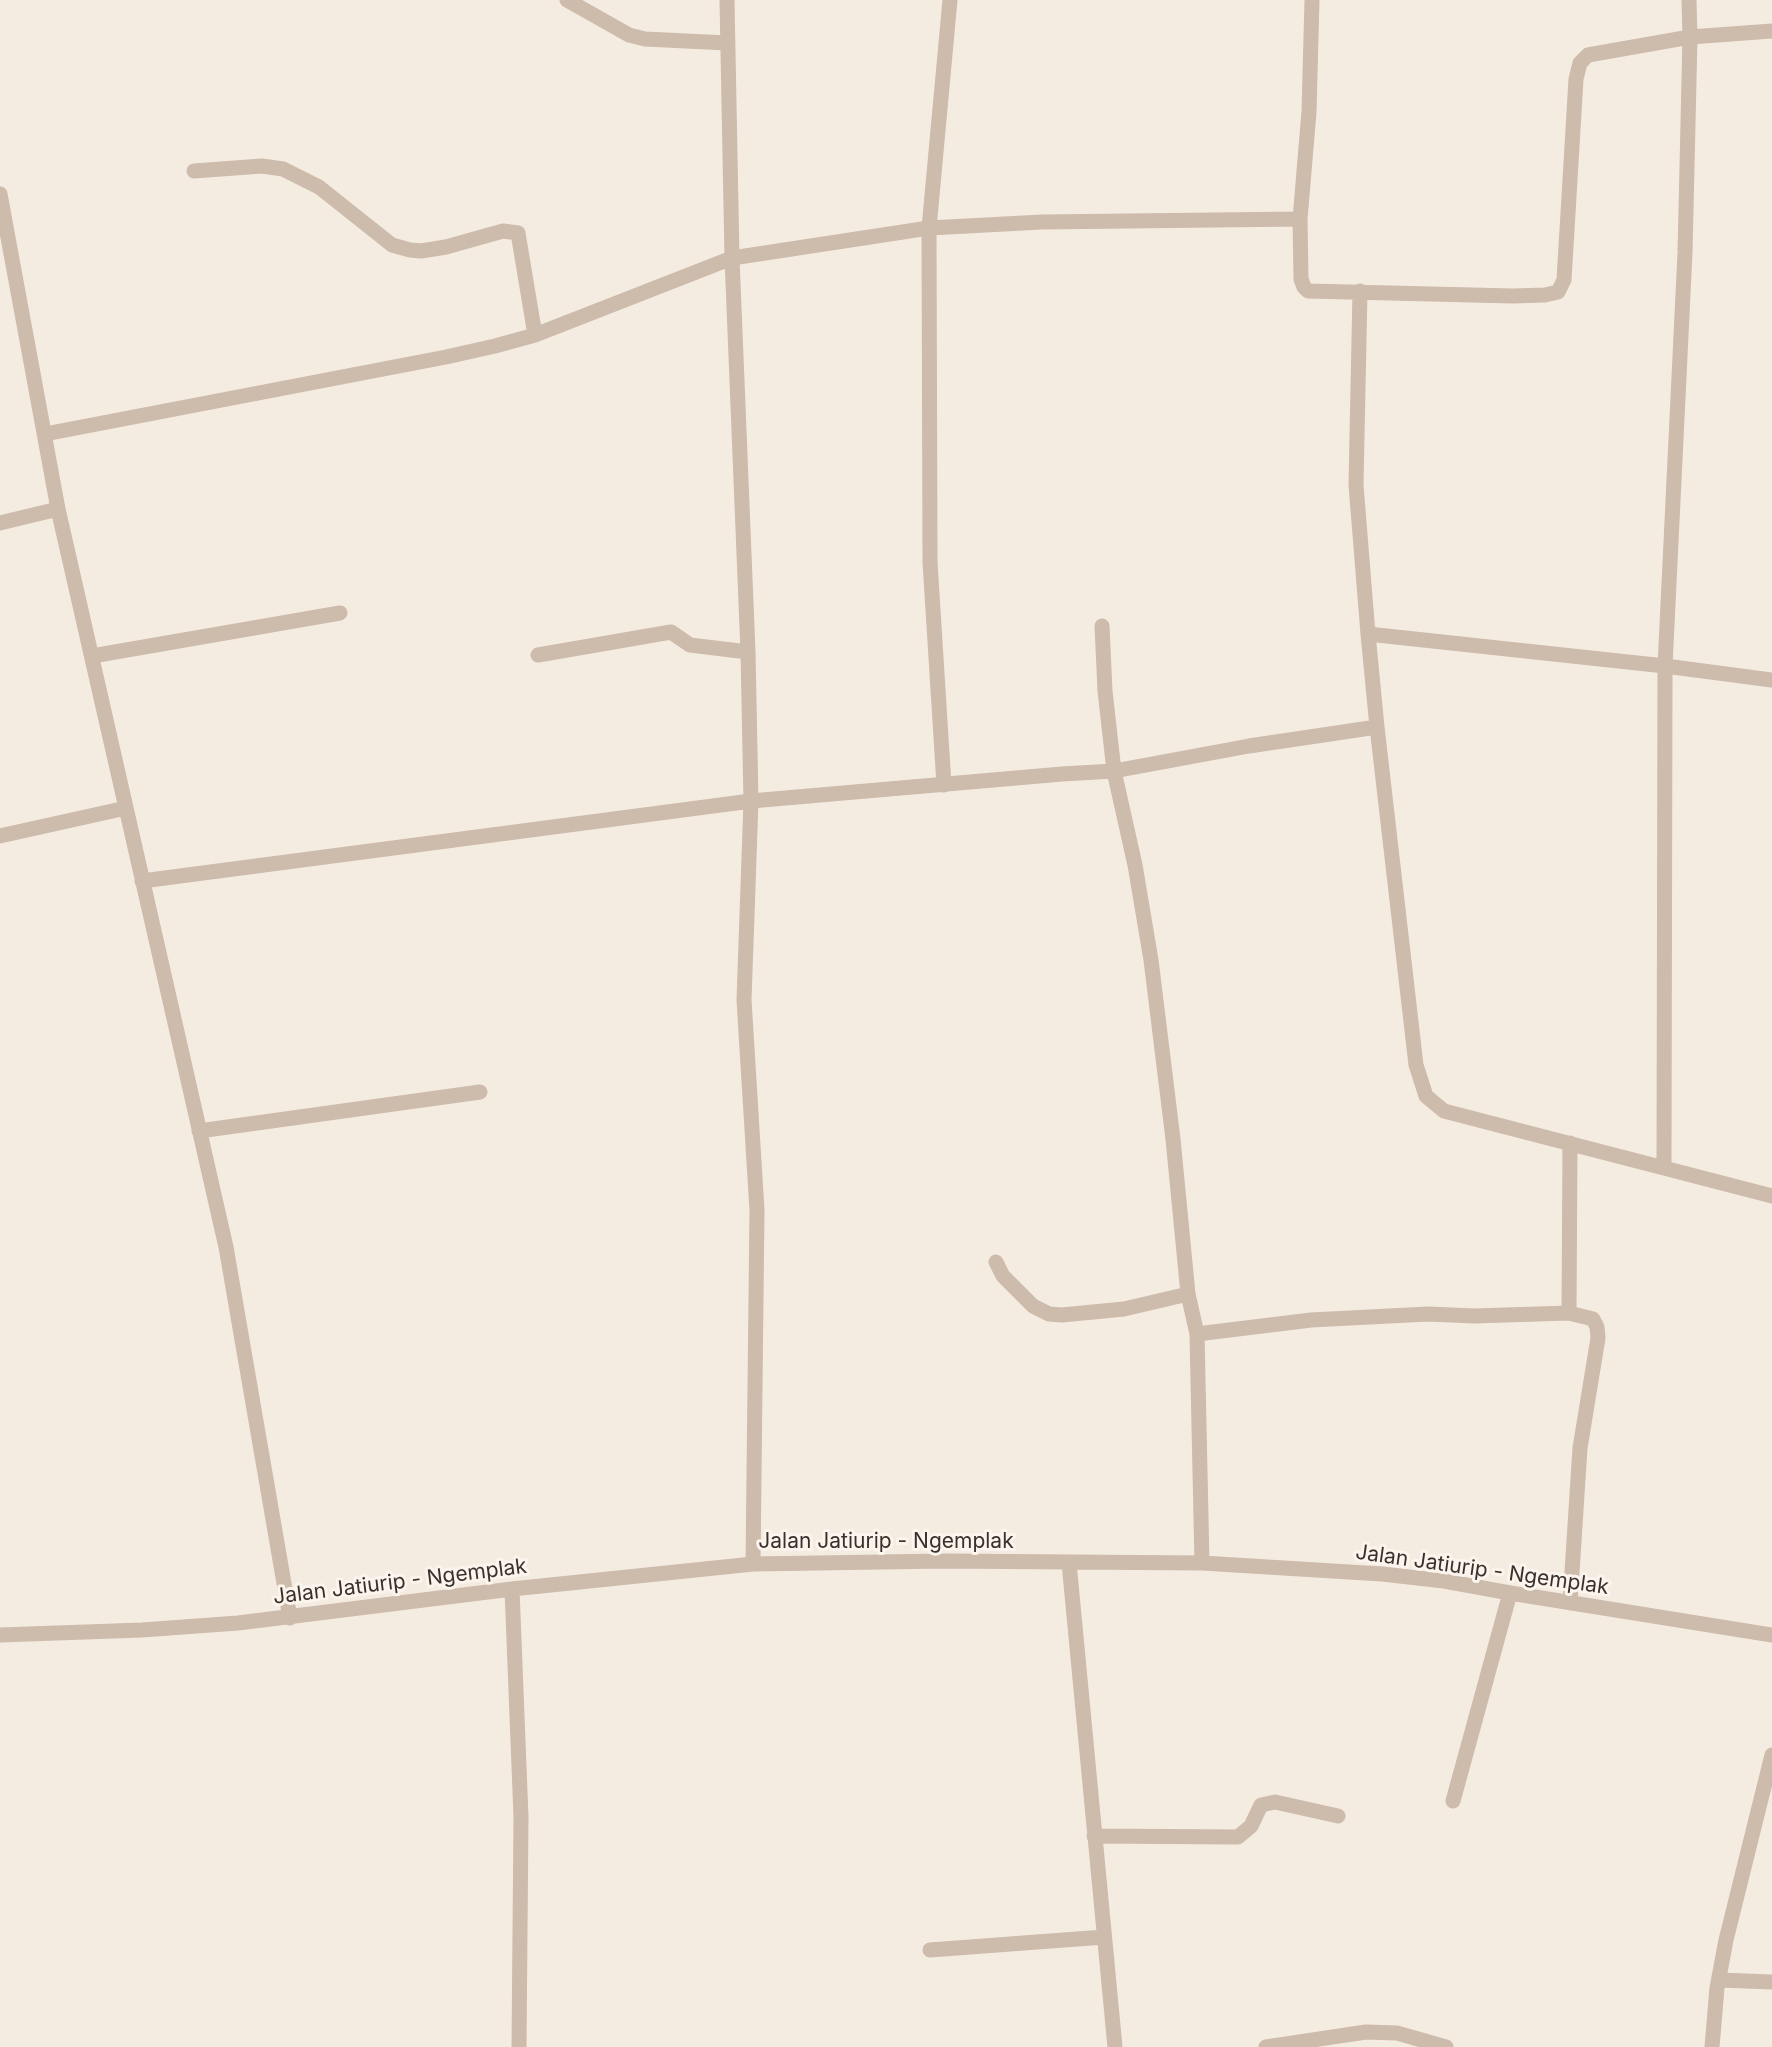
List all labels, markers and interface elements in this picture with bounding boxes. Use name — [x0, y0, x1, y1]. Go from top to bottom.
street label: Jalan Jatiurip - Ngemplak — [758, 1529, 1014, 1555]
street label: Jalan Jatiurip - Ngemplak — [1354, 1540, 1610, 1600]
street label: Jalan Jatiurip - Ngemplak — [272, 1554, 528, 1610]

